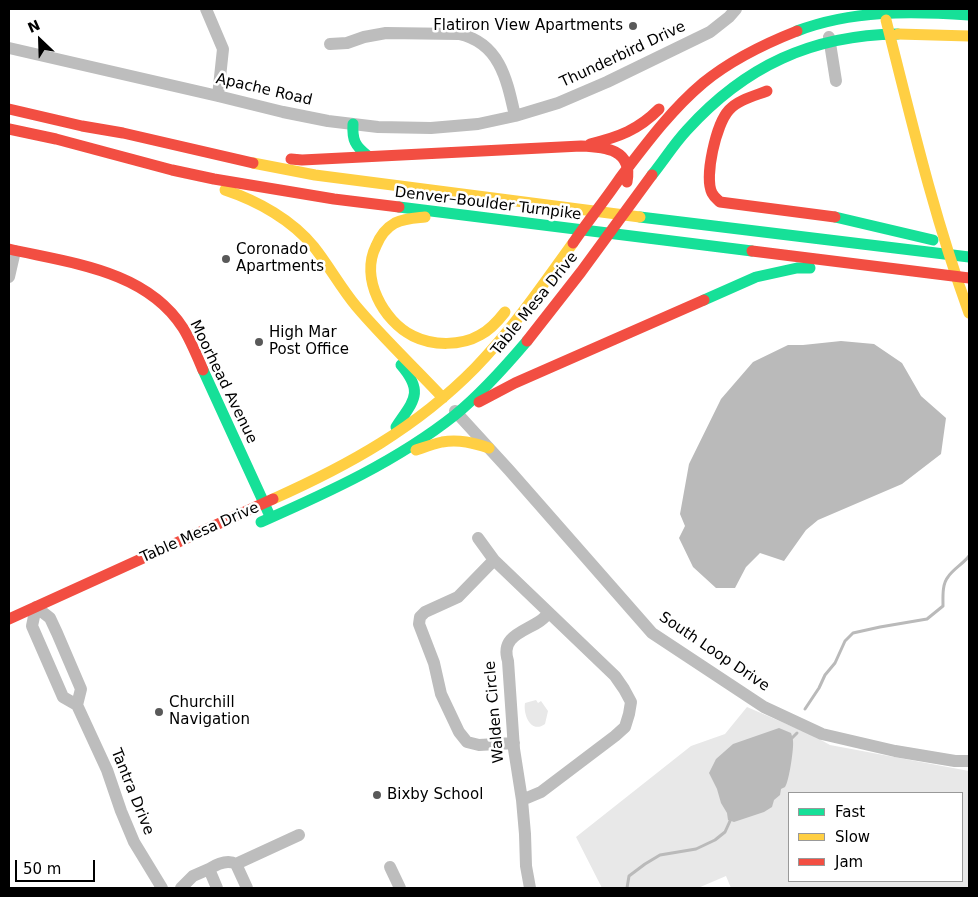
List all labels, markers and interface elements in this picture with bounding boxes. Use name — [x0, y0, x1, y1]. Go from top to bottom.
north arrow — [15, 15, 65, 65]
text: N — [25, 17, 43, 36]
place label: Flatiron View Apartments — [433, 17, 623, 35]
street label: Thunderbird Drive — [557, 18, 689, 92]
marker: Flatiron View Apartments — [627, 20, 639, 32]
street label: Apache Road — [214, 70, 314, 110]
street label: Denver–Boulder Turnpike — [394, 184, 582, 224]
place label: Coronado Apartments — [236, 241, 324, 276]
street label: Table Mesa Drive — [488, 249, 582, 359]
marker: Coronado Apartments — [220, 253, 232, 265]
street label: Moorhead Avenue — [185, 317, 261, 447]
place label: High Mar Post Office — [269, 324, 349, 359]
marker: High Mar Post Office — [253, 336, 265, 348]
street label: Table Mesa Drive — [138, 499, 262, 567]
street label: South Loop Drive — [655, 608, 773, 696]
street label: Walden Circle — [482, 660, 508, 764]
place label: Churchill Navigation — [169, 694, 250, 729]
marker: Churchill Navigation — [153, 706, 165, 718]
street label: Tantra Drive — [107, 746, 157, 838]
place label: Bixby School — [387, 786, 483, 804]
marker: Bixby School — [371, 789, 383, 801]
legend — [788, 792, 963, 882]
text: Fast — [835, 803, 865, 821]
text: Slow — [835, 828, 870, 846]
scale bar — [18, 850, 98, 882]
text: Jam — [835, 853, 863, 871]
text: 50 m — [23, 860, 61, 878]

